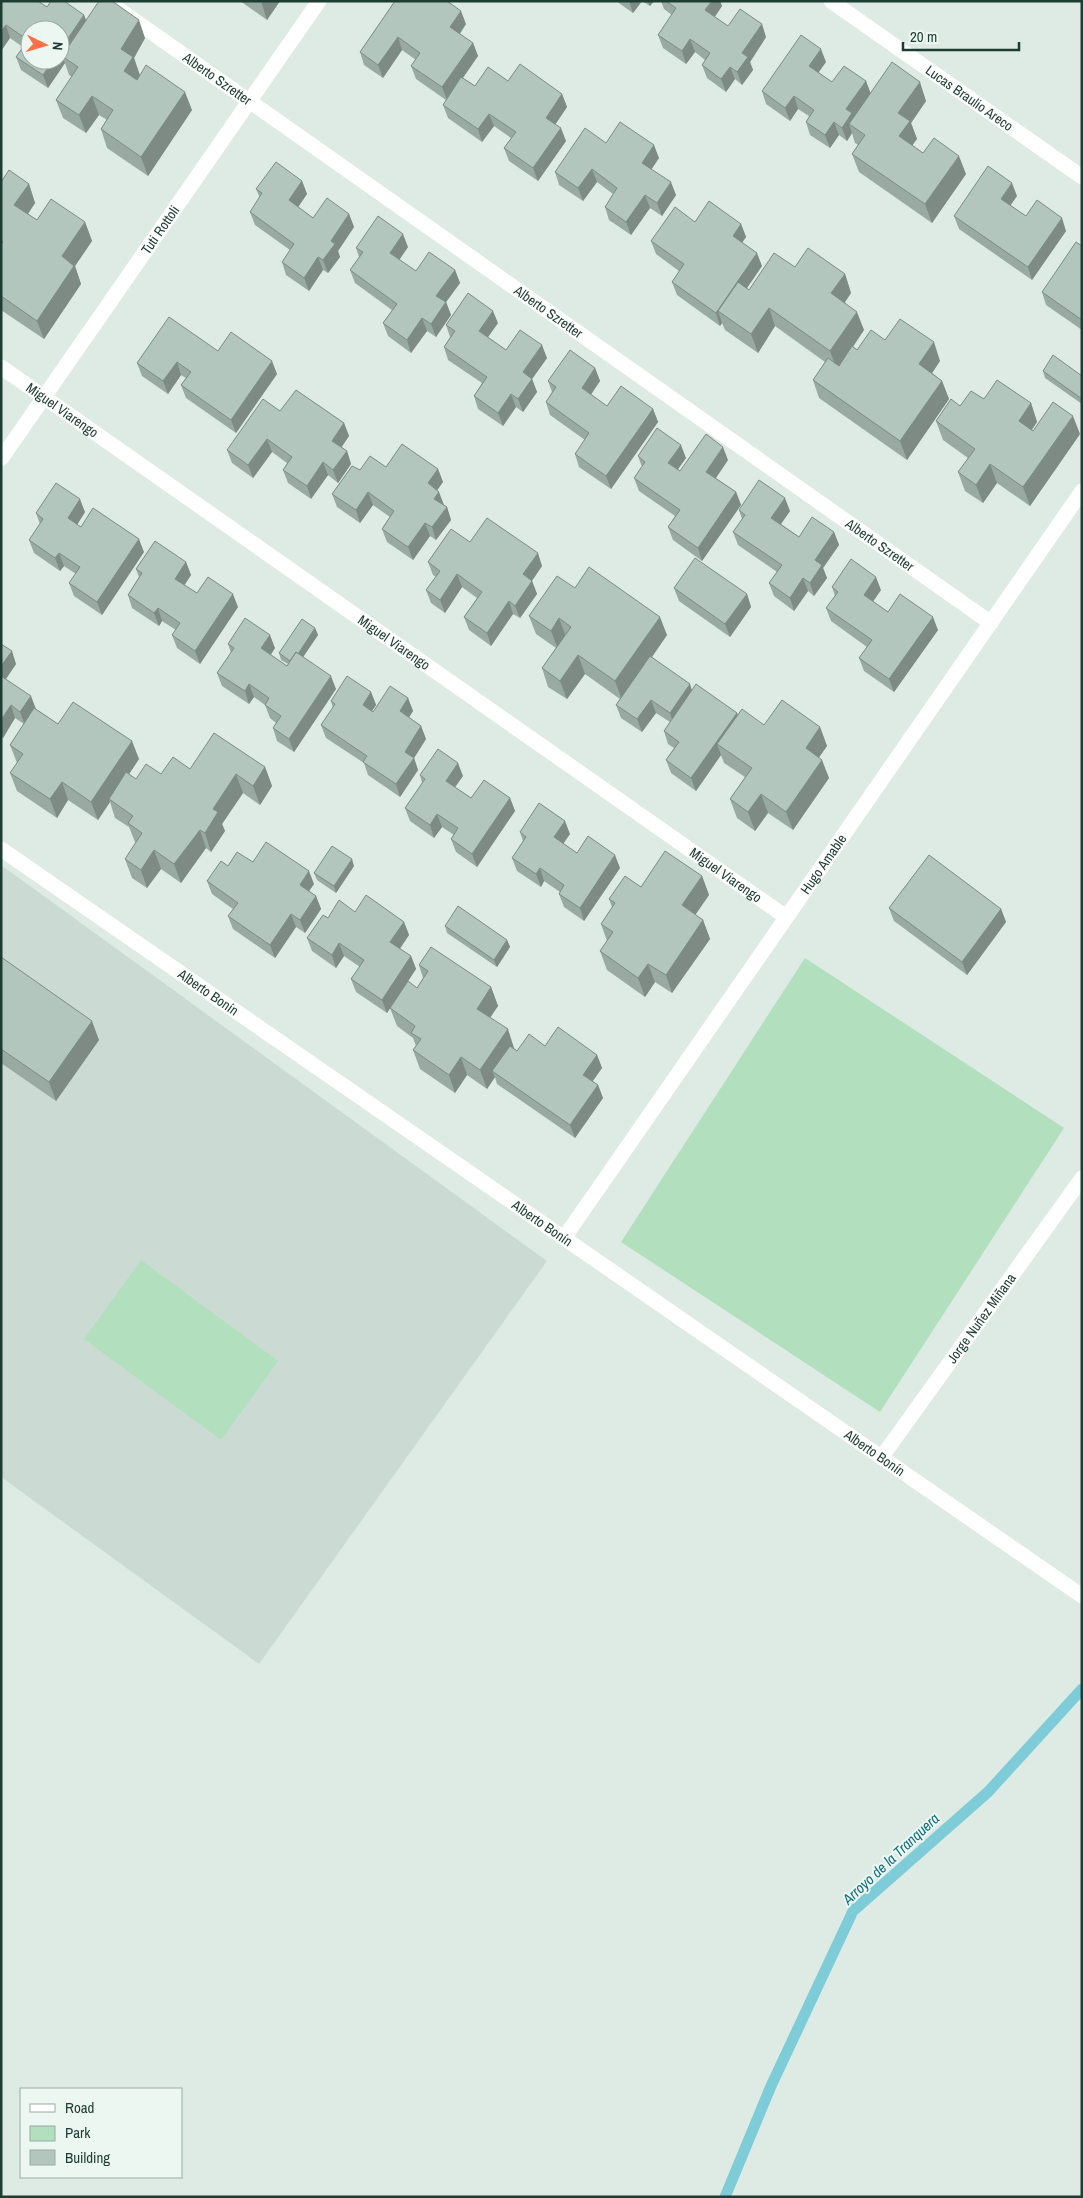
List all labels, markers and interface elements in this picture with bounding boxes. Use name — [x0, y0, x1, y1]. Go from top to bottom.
north arrow — [20, 20, 70, 70]
scale bar — [903, 20, 1019, 52]
text: 20 m — [910, 26, 937, 47]
text: N — [49, 41, 67, 51]
street label: Alberto Szretter — [179, 48, 255, 109]
street label: Lucas Braulio Areco — [922, 61, 1017, 135]
street label: Tuti Rottoli — [137, 202, 183, 258]
street label: Alberto Szretter — [510, 281, 587, 342]
street label: Miguel Viarengo — [23, 379, 102, 442]
street label: Alberto Szretter — [841, 514, 918, 575]
street label: Miguel Viarengo — [354, 611, 434, 674]
street label: Hugo Amable — [796, 831, 850, 898]
street label: Miguel Viarengo — [686, 843, 765, 906]
street label: Alberto Bonín — [174, 964, 242, 1019]
street label: Alberto Bonín — [508, 1195, 576, 1250]
street label: Jorge Nuñez Miñana — [943, 1269, 1020, 1367]
street label: Alberto Bonín — [840, 1425, 908, 1480]
water label: Arroyo de la Tranquera — [837, 1808, 944, 1910]
legend — [20, 2088, 182, 2178]
text: Road — [65, 2097, 94, 2118]
text: Park — [65, 2122, 91, 2143]
text: Building — [65, 2147, 110, 2168]

